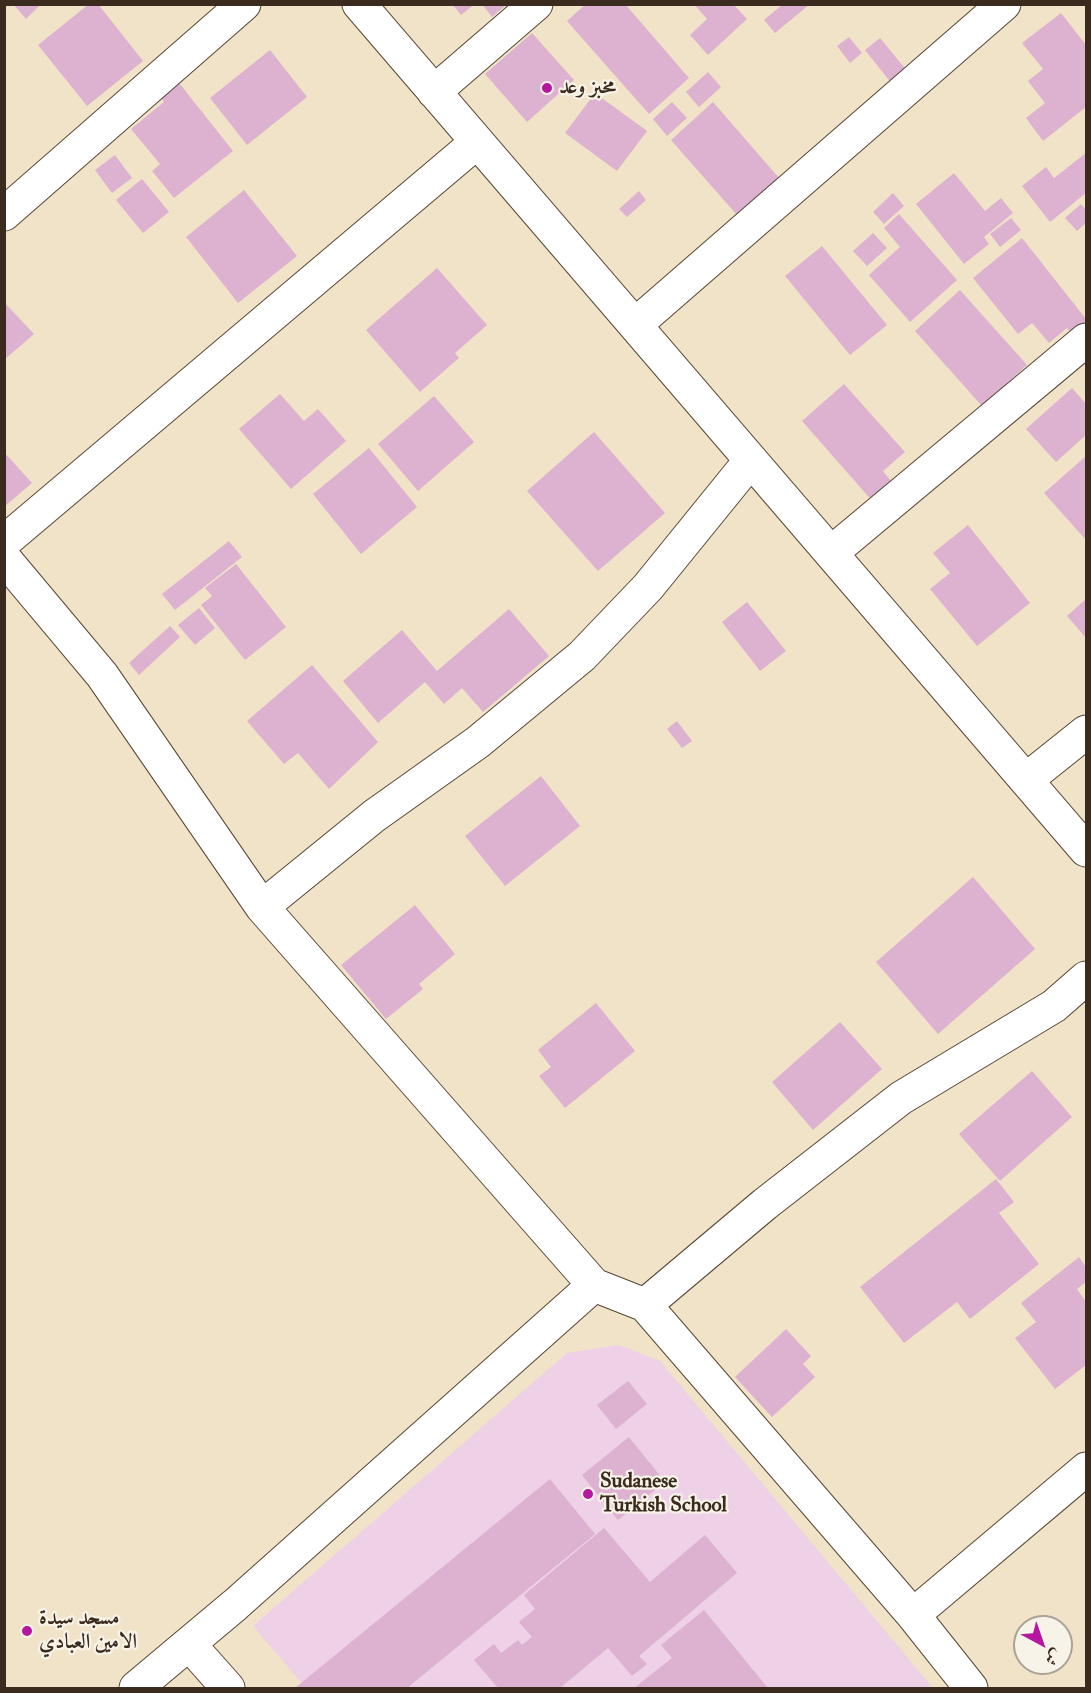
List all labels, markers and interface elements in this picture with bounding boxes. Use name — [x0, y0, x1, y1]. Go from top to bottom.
place label: مخبز وعد — [559, 75, 616, 101]
marker: مخبز وعد — [540, 81, 554, 95]
place label: Sudanese Turkish School — [600, 1469, 727, 1519]
marker: Sudanese Turkish School — [581, 1487, 595, 1501]
place label: مسجد سيدة الامين العبادي — [39, 1606, 137, 1656]
north arrow — [1013, 1615, 1073, 1675]
marker: مسجد سيدة الامين العبادي — [20, 1624, 34, 1638]
text: ش — [1041, 1644, 1066, 1670]

